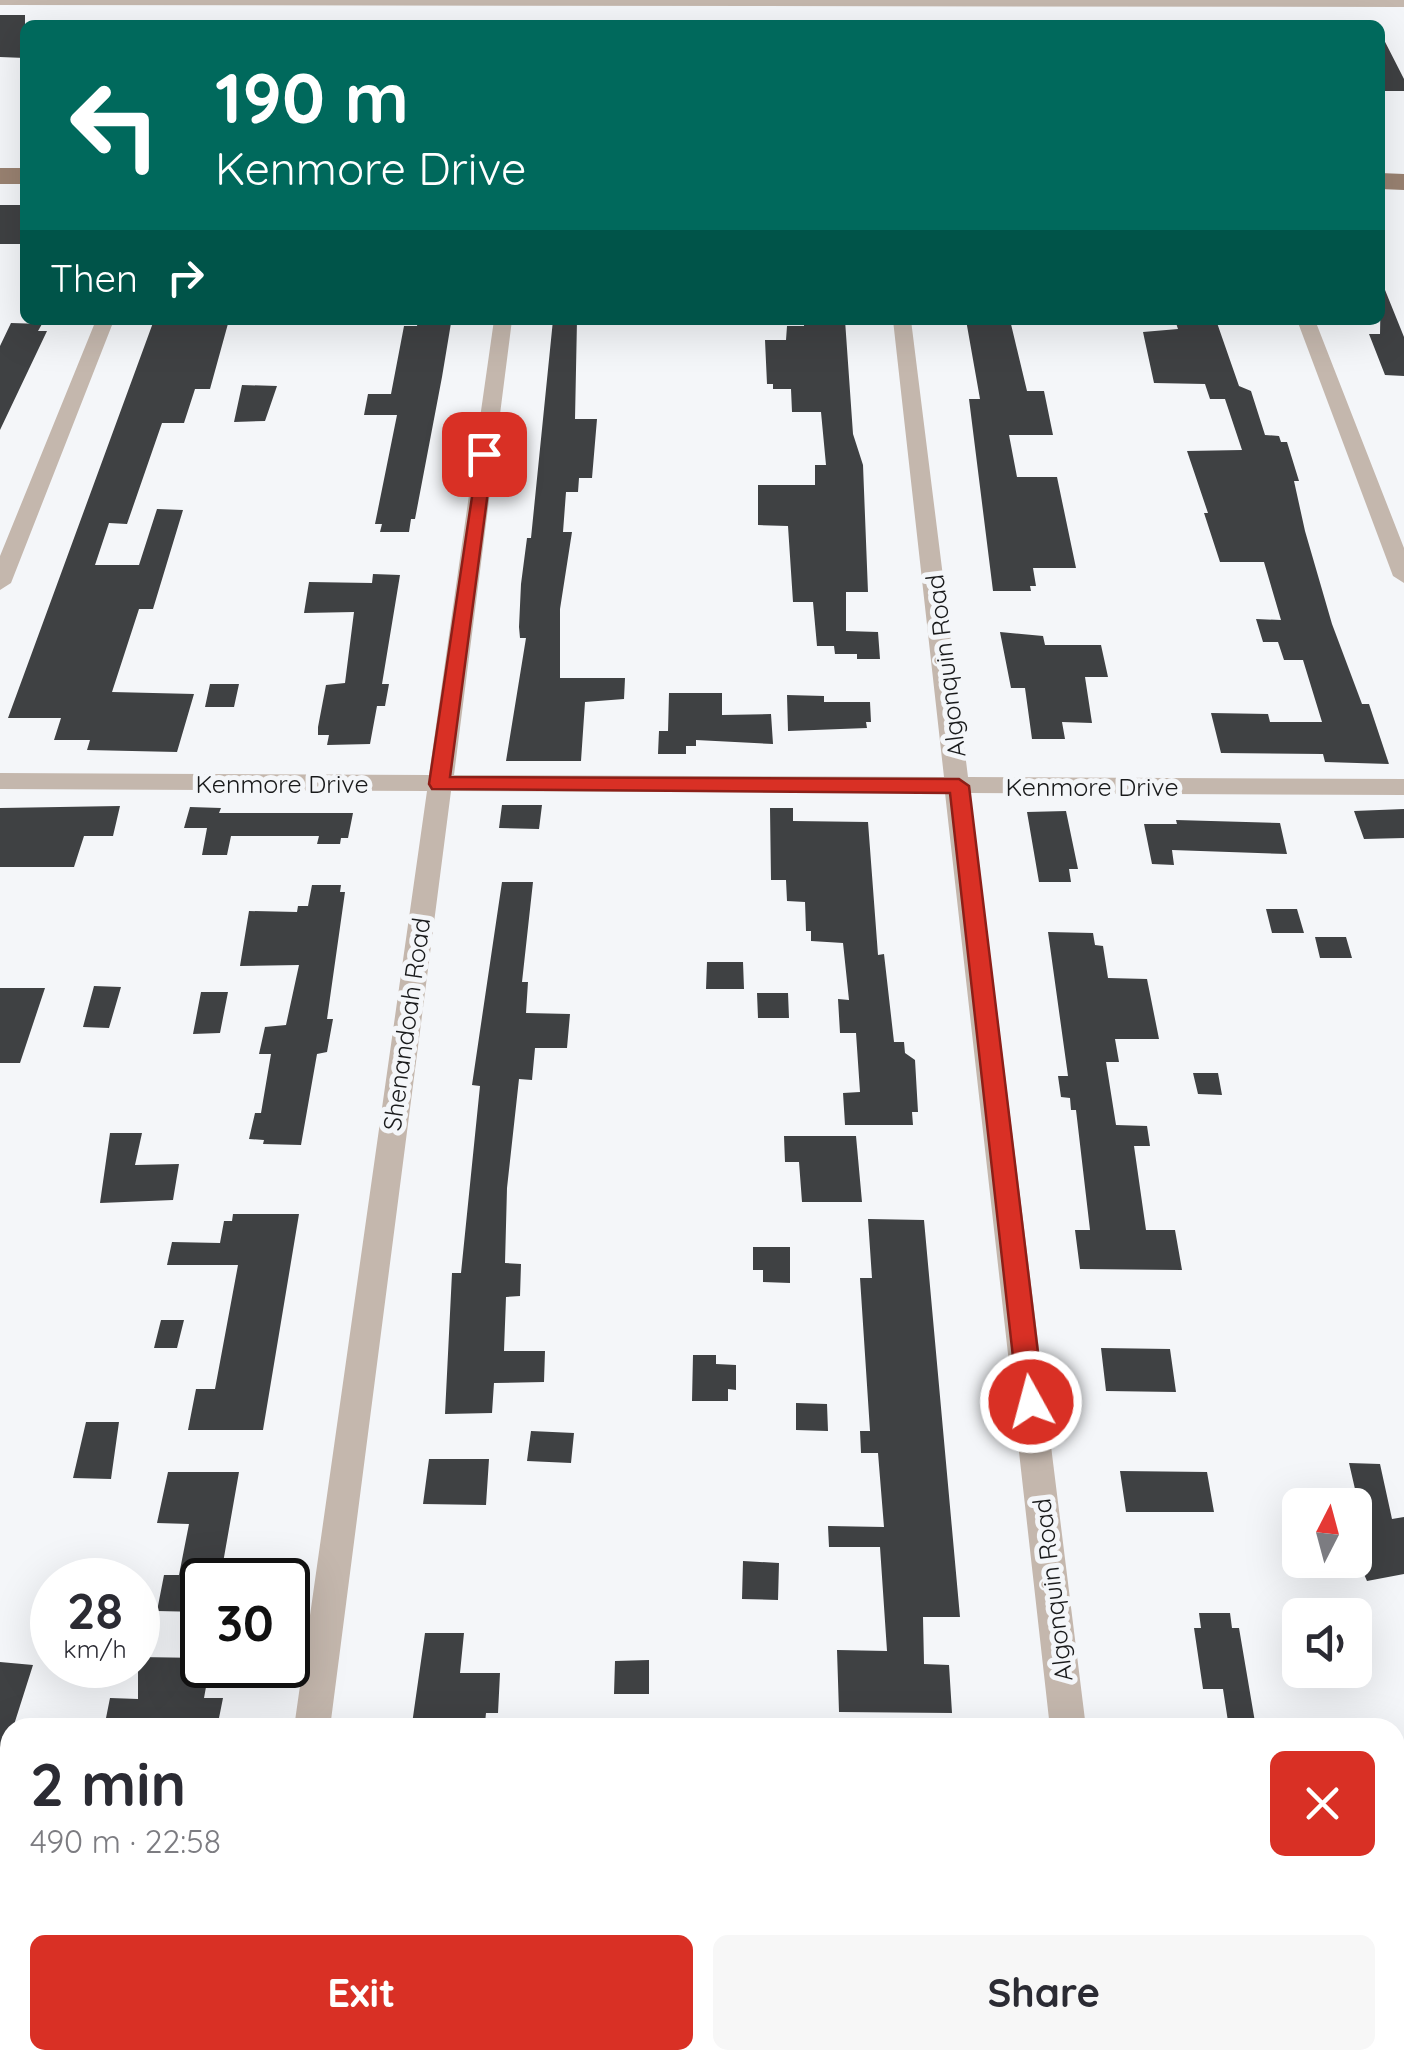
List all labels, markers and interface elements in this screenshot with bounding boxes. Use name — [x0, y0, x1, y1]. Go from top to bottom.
text: 190 m — [215, 53, 409, 141]
icon: left — [50, 60, 180, 190]
text: Kenmore Drive — [215, 140, 526, 196]
icon: right — [158, 250, 213, 305]
text: Then — [50, 254, 138, 302]
pin — [442, 412, 527, 497]
icon: arrive — [457, 427, 512, 482]
street label: Algonquin Road — [918, 573, 972, 759]
street label: Kenmore Drive — [195, 768, 369, 799]
street label: Kenmore Drive — [1005, 771, 1179, 802]
street label: Shenandoah Road — [376, 915, 436, 1133]
position arrow — [979, 1350, 1083, 1454]
north arrow — [1282, 1488, 1372, 1578]
map controls — [1282, 1488, 1372, 1688]
street label: Algonquin Road — [1025, 1497, 1079, 1683]
speed limit sign: 30 — [180, 1558, 310, 1688]
text: 28 — [67, 1579, 123, 1642]
button: sound — [1282, 1598, 1372, 1688]
text: km/h — [63, 1633, 127, 1664]
text: 2 min — [30, 1746, 186, 1821]
button: close — [1270, 1751, 1375, 1856]
text: 490 m · 22:58 — [30, 1821, 221, 1861]
button: Exit — [30, 1935, 693, 2050]
button: Share — [713, 1935, 1375, 2050]

